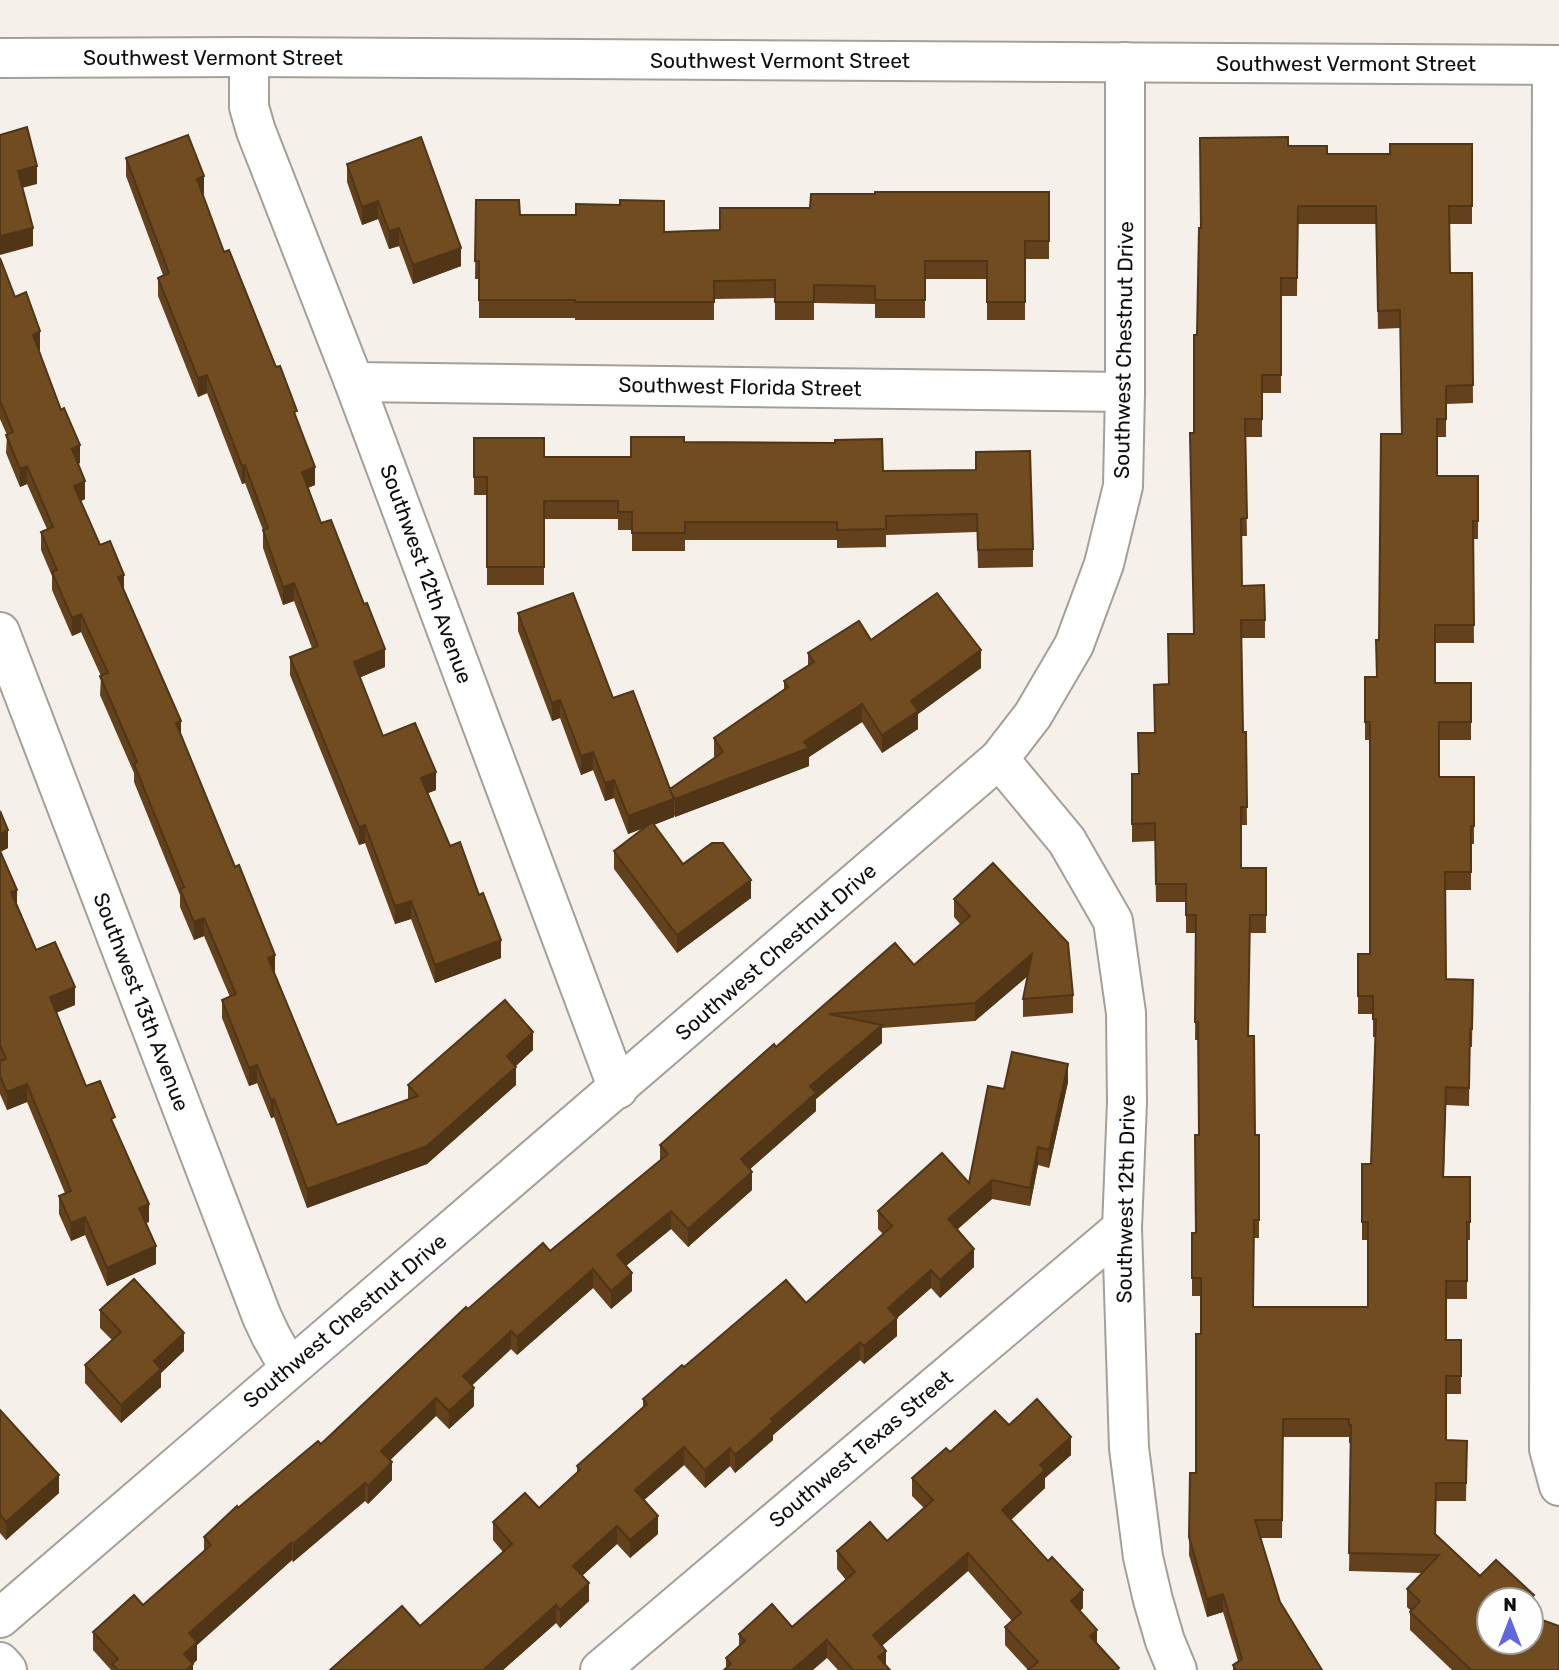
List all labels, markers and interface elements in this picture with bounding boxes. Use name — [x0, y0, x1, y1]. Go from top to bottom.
street label: Southwest Vermont Street — [83, 45, 343, 70]
street label: Southwest Vermont Street — [650, 48, 910, 73]
street label: Southwest Vermont Street — [1216, 51, 1476, 76]
street label: Southwest Chestnut Drive — [1109, 221, 1138, 479]
street label: Southwest Florida Street — [618, 372, 862, 401]
street label: Southwest 12th Avenue — [375, 461, 478, 687]
street label: Southwest Chestnut Drive — [670, 858, 881, 1046]
street label: Southwest 13th Avenue — [88, 889, 195, 1114]
street label: Southwest 12th Drive — [1111, 1094, 1140, 1304]
street label: Southwest Chestnut Drive — [238, 1228, 451, 1413]
street label: Southwest Texas Street — [764, 1365, 957, 1533]
north arrow — [1475, 1586, 1545, 1656]
text: N — [1503, 1593, 1517, 1616]

